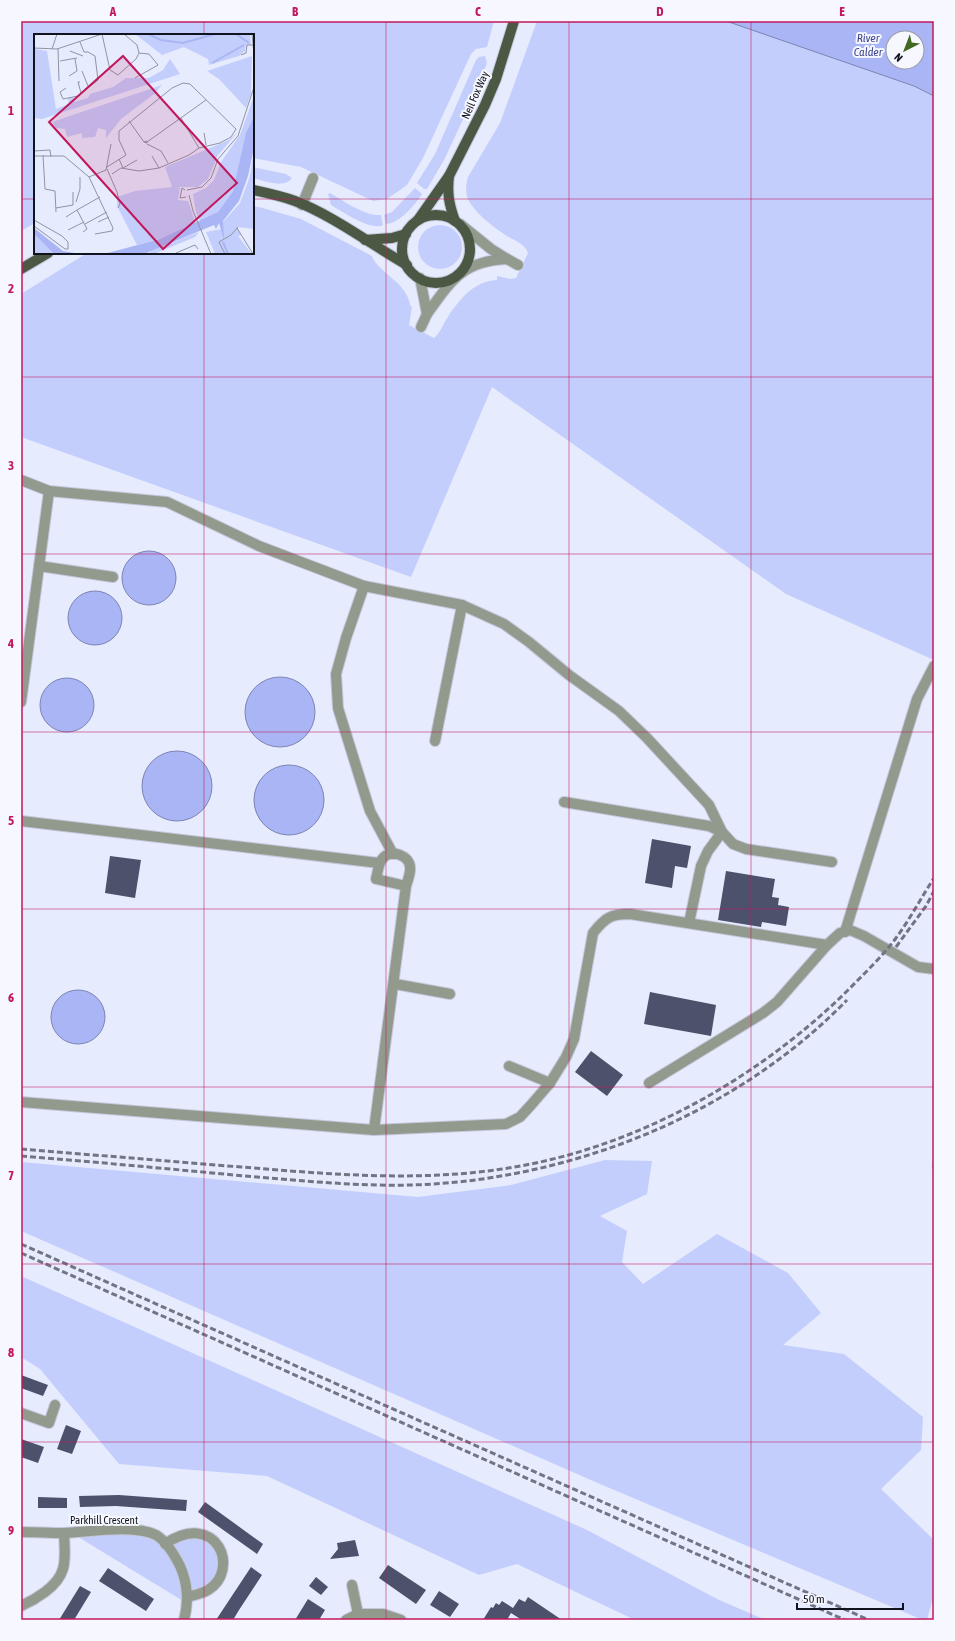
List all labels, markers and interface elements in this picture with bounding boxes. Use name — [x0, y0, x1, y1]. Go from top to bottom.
text: A — [109, 4, 117, 19]
text: B — [292, 4, 299, 19]
text: C — [475, 4, 481, 19]
text: D — [656, 4, 664, 19]
text: E — [839, 4, 845, 19]
north arrow — [885, 30, 925, 70]
water label: River Calder — [854, 31, 883, 59]
inset map — [34, 34, 254, 254]
text: N — [892, 51, 905, 64]
street label: Neil Fox Way — [459, 69, 491, 121]
text: 1 — [8, 103, 14, 118]
text: 2 — [8, 281, 14, 296]
text: 3 — [8, 458, 14, 473]
text: 4 — [7, 636, 14, 651]
text: 5 — [8, 813, 14, 828]
text: 6 — [8, 990, 14, 1005]
text: 7 — [8, 1168, 14, 1183]
text: 8 — [8, 1345, 14, 1360]
street label: Parkhill Crescent — [70, 1514, 138, 1526]
text: 9 — [8, 1523, 14, 1538]
scale bar — [797, 1585, 903, 1611]
text: 50 m — [803, 1592, 825, 1606]

